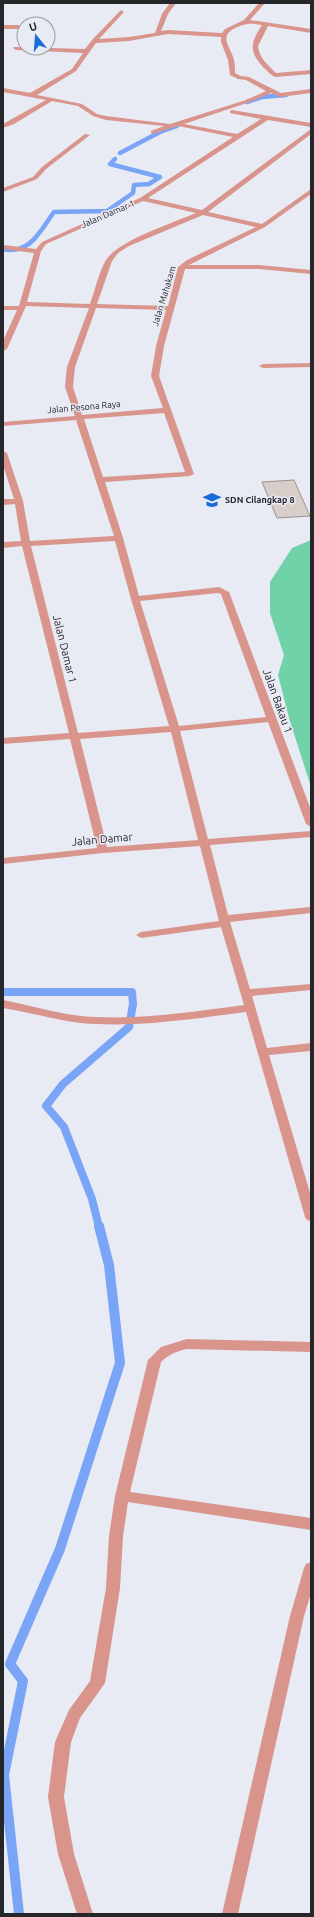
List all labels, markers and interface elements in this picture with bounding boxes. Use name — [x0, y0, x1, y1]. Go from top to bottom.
north arrow — [16, 16, 56, 56]
text: U — [28, 20, 39, 33]
street label: Jalan Damar 1 — [80, 198, 136, 230]
street label: Jalan Mahakam — [150, 264, 178, 327]
street label: Jalan Pesona Raya — [47, 399, 121, 415]
school or university icon: SDN Cilangkap 8 — [202, 490, 222, 510]
place label: SDN Cilangkap 8 — [225, 495, 295, 505]
street label: Jalan Damar 1 — [51, 614, 79, 684]
street label: Jalan Bakau 1 — [261, 667, 295, 735]
street label: Jalan Damar — [71, 830, 134, 848]

